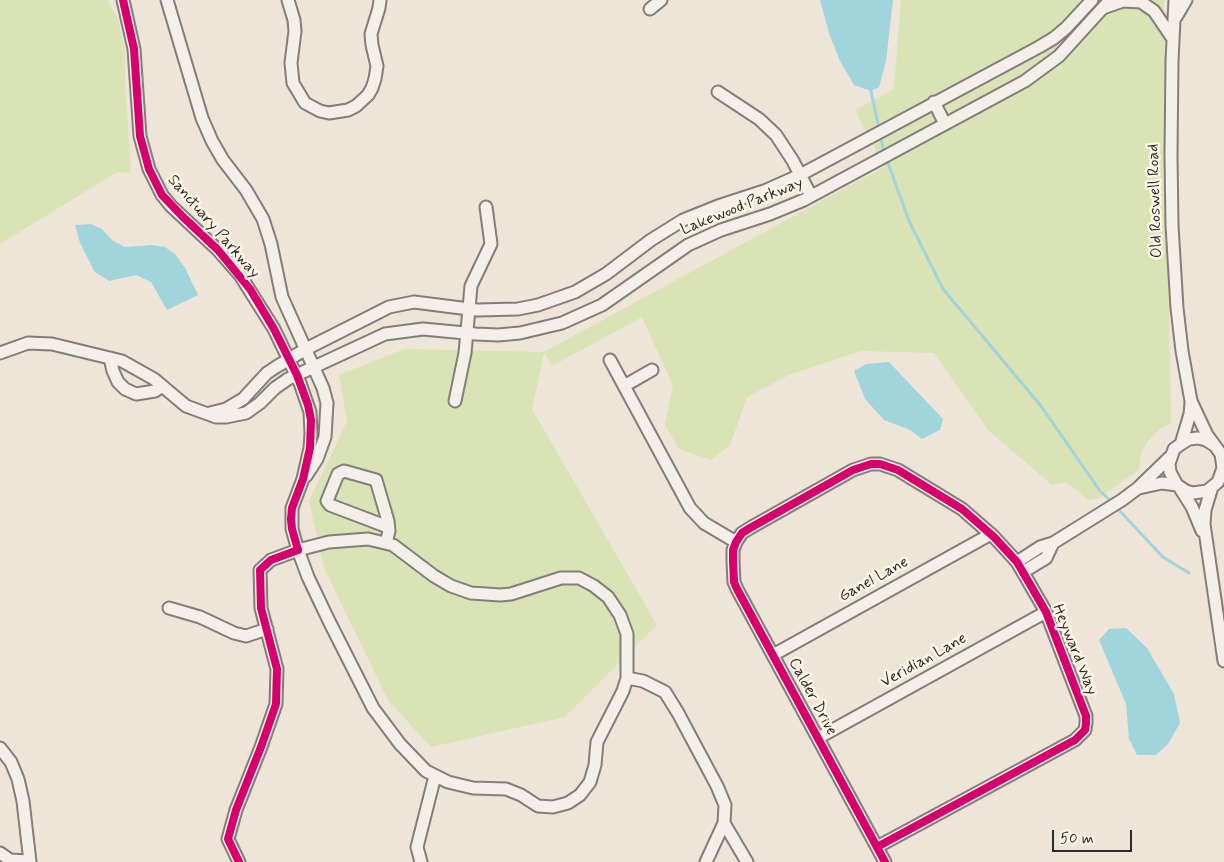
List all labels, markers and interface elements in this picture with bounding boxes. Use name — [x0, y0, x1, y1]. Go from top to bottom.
street label: Old Roswell Road — [1144, 143, 1168, 259]
street label: Sanctuary Parkway — [163, 171, 263, 283]
street label: Lakewood Parkway — [678, 174, 806, 240]
street label: Ganel Lane — [836, 553, 912, 607]
street label: Heyward Way — [1047, 602, 1101, 698]
street label: Veridian Lane — [878, 630, 970, 692]
street label: Calder Drive — [783, 655, 841, 739]
scale bar — [1054, 820, 1134, 852]
text: 50 m — [1060, 829, 1094, 849]

